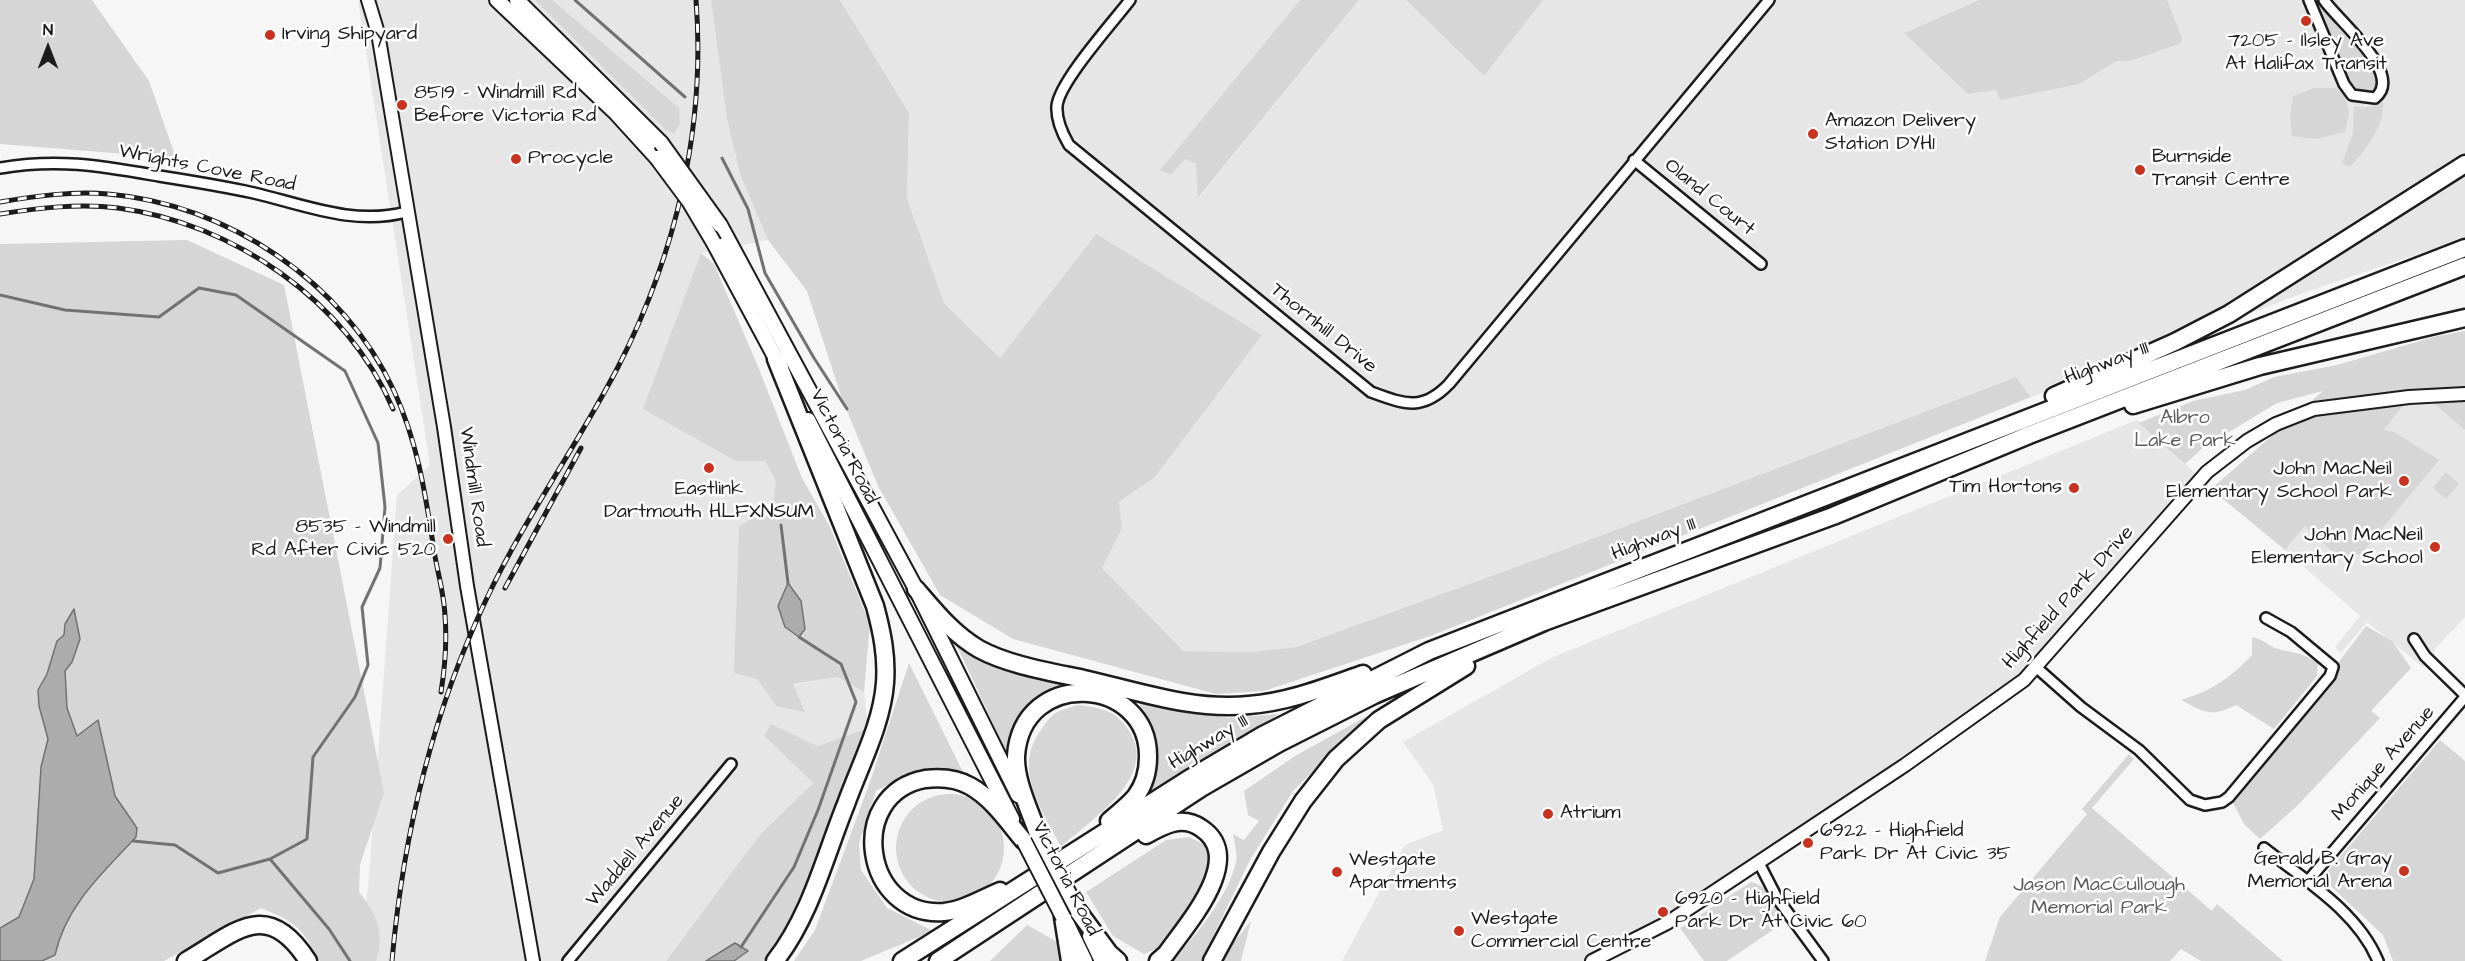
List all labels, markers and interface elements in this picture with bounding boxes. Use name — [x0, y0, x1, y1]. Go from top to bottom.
marker: 7205 - Ilsley Ave At Halifax Transit — [2299, 14, 2313, 28]
north arrow — [18, 18, 78, 78]
text: N — [43, 19, 53, 41]
place label: Irving Shipyard — [282, 23, 417, 47]
marker: Irving Shipyard — [263, 28, 277, 42]
place label: 7205 - Ilsley Ave At Halifax Transit — [2225, 30, 2387, 77]
place label: 8519 - Windmill Rd Before Victoria Rd — [414, 82, 596, 129]
marker: 8519 - Windmill Rd Before Victoria Rd — [395, 98, 409, 112]
place label: Amazon Delivery Station DYH1 — [1825, 110, 1976, 157]
marker: Amazon Delivery Station DYH1 — [1806, 127, 1820, 141]
street label: Wrights Cove Road — [116, 140, 298, 198]
place label: Burnside Transit Centre — [2152, 146, 2290, 193]
place label: Procycle — [528, 147, 613, 171]
marker: Procycle — [509, 152, 523, 166]
street label: Oland Court — [1659, 154, 1759, 242]
marker: Burnside Transit Centre — [2133, 163, 2147, 177]
street label: Thornhill Drive — [1265, 279, 1381, 379]
street label: Highway 111 — [2061, 337, 2153, 391]
street label: Victoria Road — [804, 386, 882, 508]
park label: Albro Lake Park — [2134, 407, 2236, 454]
street label: Windmill Road — [453, 425, 493, 549]
place label: John MacNeil Elementary School Park — [2166, 458, 2392, 505]
marker: Eastlink Dartmouth HLFXNSUM — [702, 461, 716, 475]
marker: John MacNeil Elementary School Park — [2397, 474, 2411, 488]
place label: Tim Hortons — [1949, 476, 2062, 500]
place label: Eastlink Dartmouth HLFXNSUM — [604, 478, 814, 525]
marker: Tim Hortons — [2067, 481, 2081, 495]
street label: Highway 111 — [1608, 513, 1700, 567]
place label: 8535 - Windmill Rd After Civic 520 — [251, 516, 436, 563]
street label: Highfield Park Drive — [1998, 521, 2140, 675]
place label: John MacNeil Elementary School — [2251, 524, 2423, 571]
marker: 8535 - Windmill Rd After Civic 520 — [441, 532, 455, 546]
marker: John MacNeil Elementary School — [2428, 540, 2442, 554]
street label: Monique Avenue — [2327, 701, 2441, 827]
street label: Highway 111 — [1165, 710, 1253, 776]
street label: Waddell Avenue — [582, 790, 690, 912]
place label: Atrium — [1560, 802, 1621, 826]
marker: Atrium — [1541, 807, 1555, 821]
street label: Victoria Road — [1026, 818, 1104, 940]
place label: 6922 - Highfield Park Dr At Civic 35 — [1820, 820, 2011, 867]
marker: 6922 - Highfield Park Dr At Civic 35 — [1801, 836, 1815, 850]
place label: Gerald B. Gray Memorial Arena — [2248, 848, 2392, 895]
place label: Westgate Apartments — [1349, 849, 1457, 896]
marker: Gerald B. Gray Memorial Arena — [2397, 864, 2411, 878]
marker: Westgate Apartments — [1330, 865, 1344, 879]
park label: Jason MacCullough Memorial Park — [2013, 874, 2185, 921]
place label: 6920 - Highfield Park Dr At Civic 60 — [1675, 888, 1867, 935]
marker: 6920 - Highfield Park Dr At Civic 60 — [1656, 905, 1670, 919]
place label: Westgate Commercial Centre — [1471, 908, 1651, 955]
marker: Westgate Commercial Centre — [1452, 924, 1466, 938]

